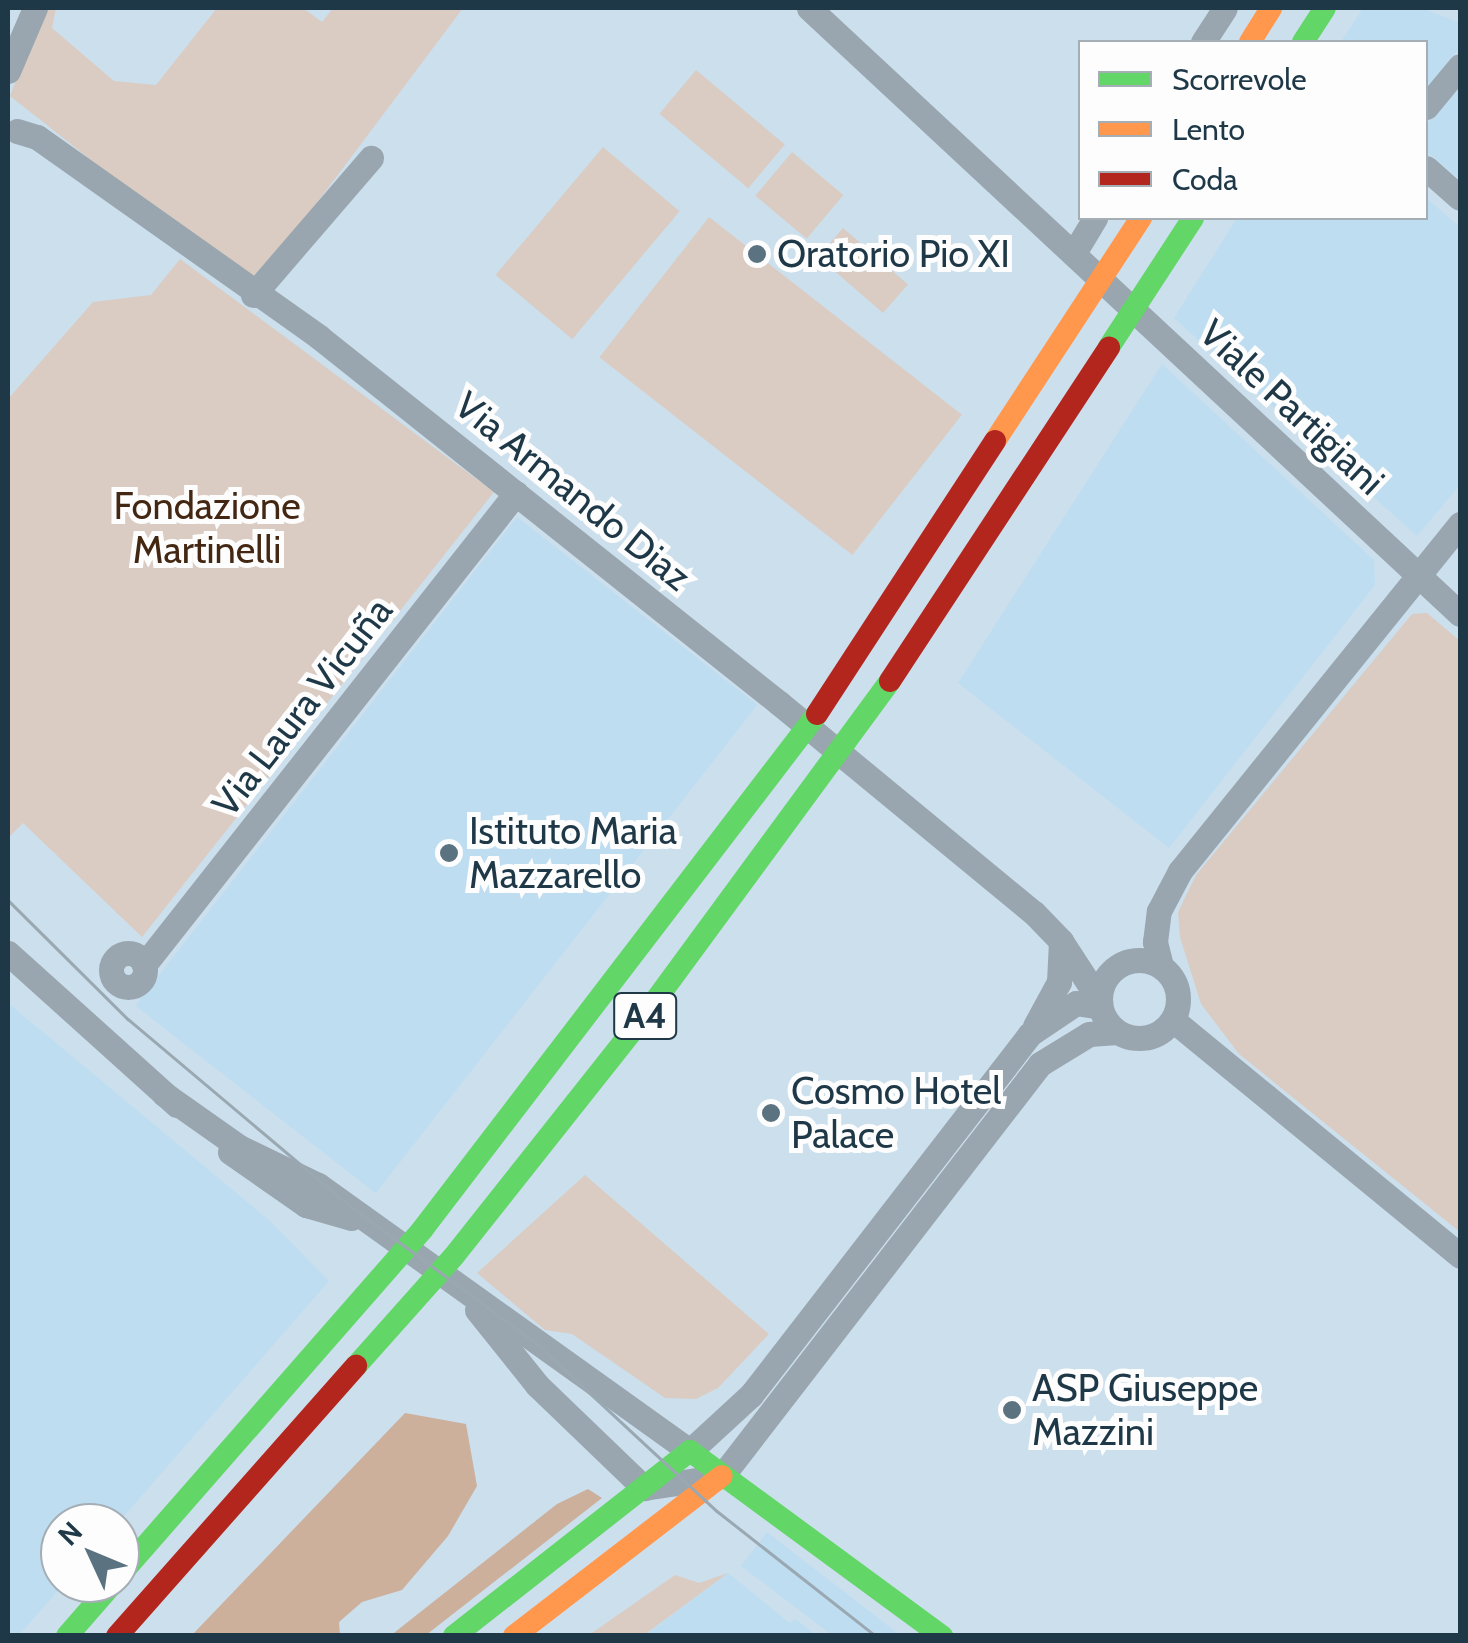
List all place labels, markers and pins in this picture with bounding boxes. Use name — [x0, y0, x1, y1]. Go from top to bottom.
place label: Oratorio Pio XI — [777, 231, 1010, 277]
marker: Oratorio Pio XI — [746, 243, 768, 265]
place label: Istituto Maria Mazzarello — [469, 808, 677, 898]
marker: Istituto Maria Mazzarello — [438, 842, 460, 864]
place label: Cosmo Hotel Palace — [791, 1068, 1001, 1158]
marker: Cosmo Hotel Palace — [760, 1102, 782, 1124]
place label: ASP Giuseppe Mazzini — [1032, 1365, 1258, 1455]
marker: ASP Giuseppe Mazzini — [1001, 1399, 1023, 1421]

